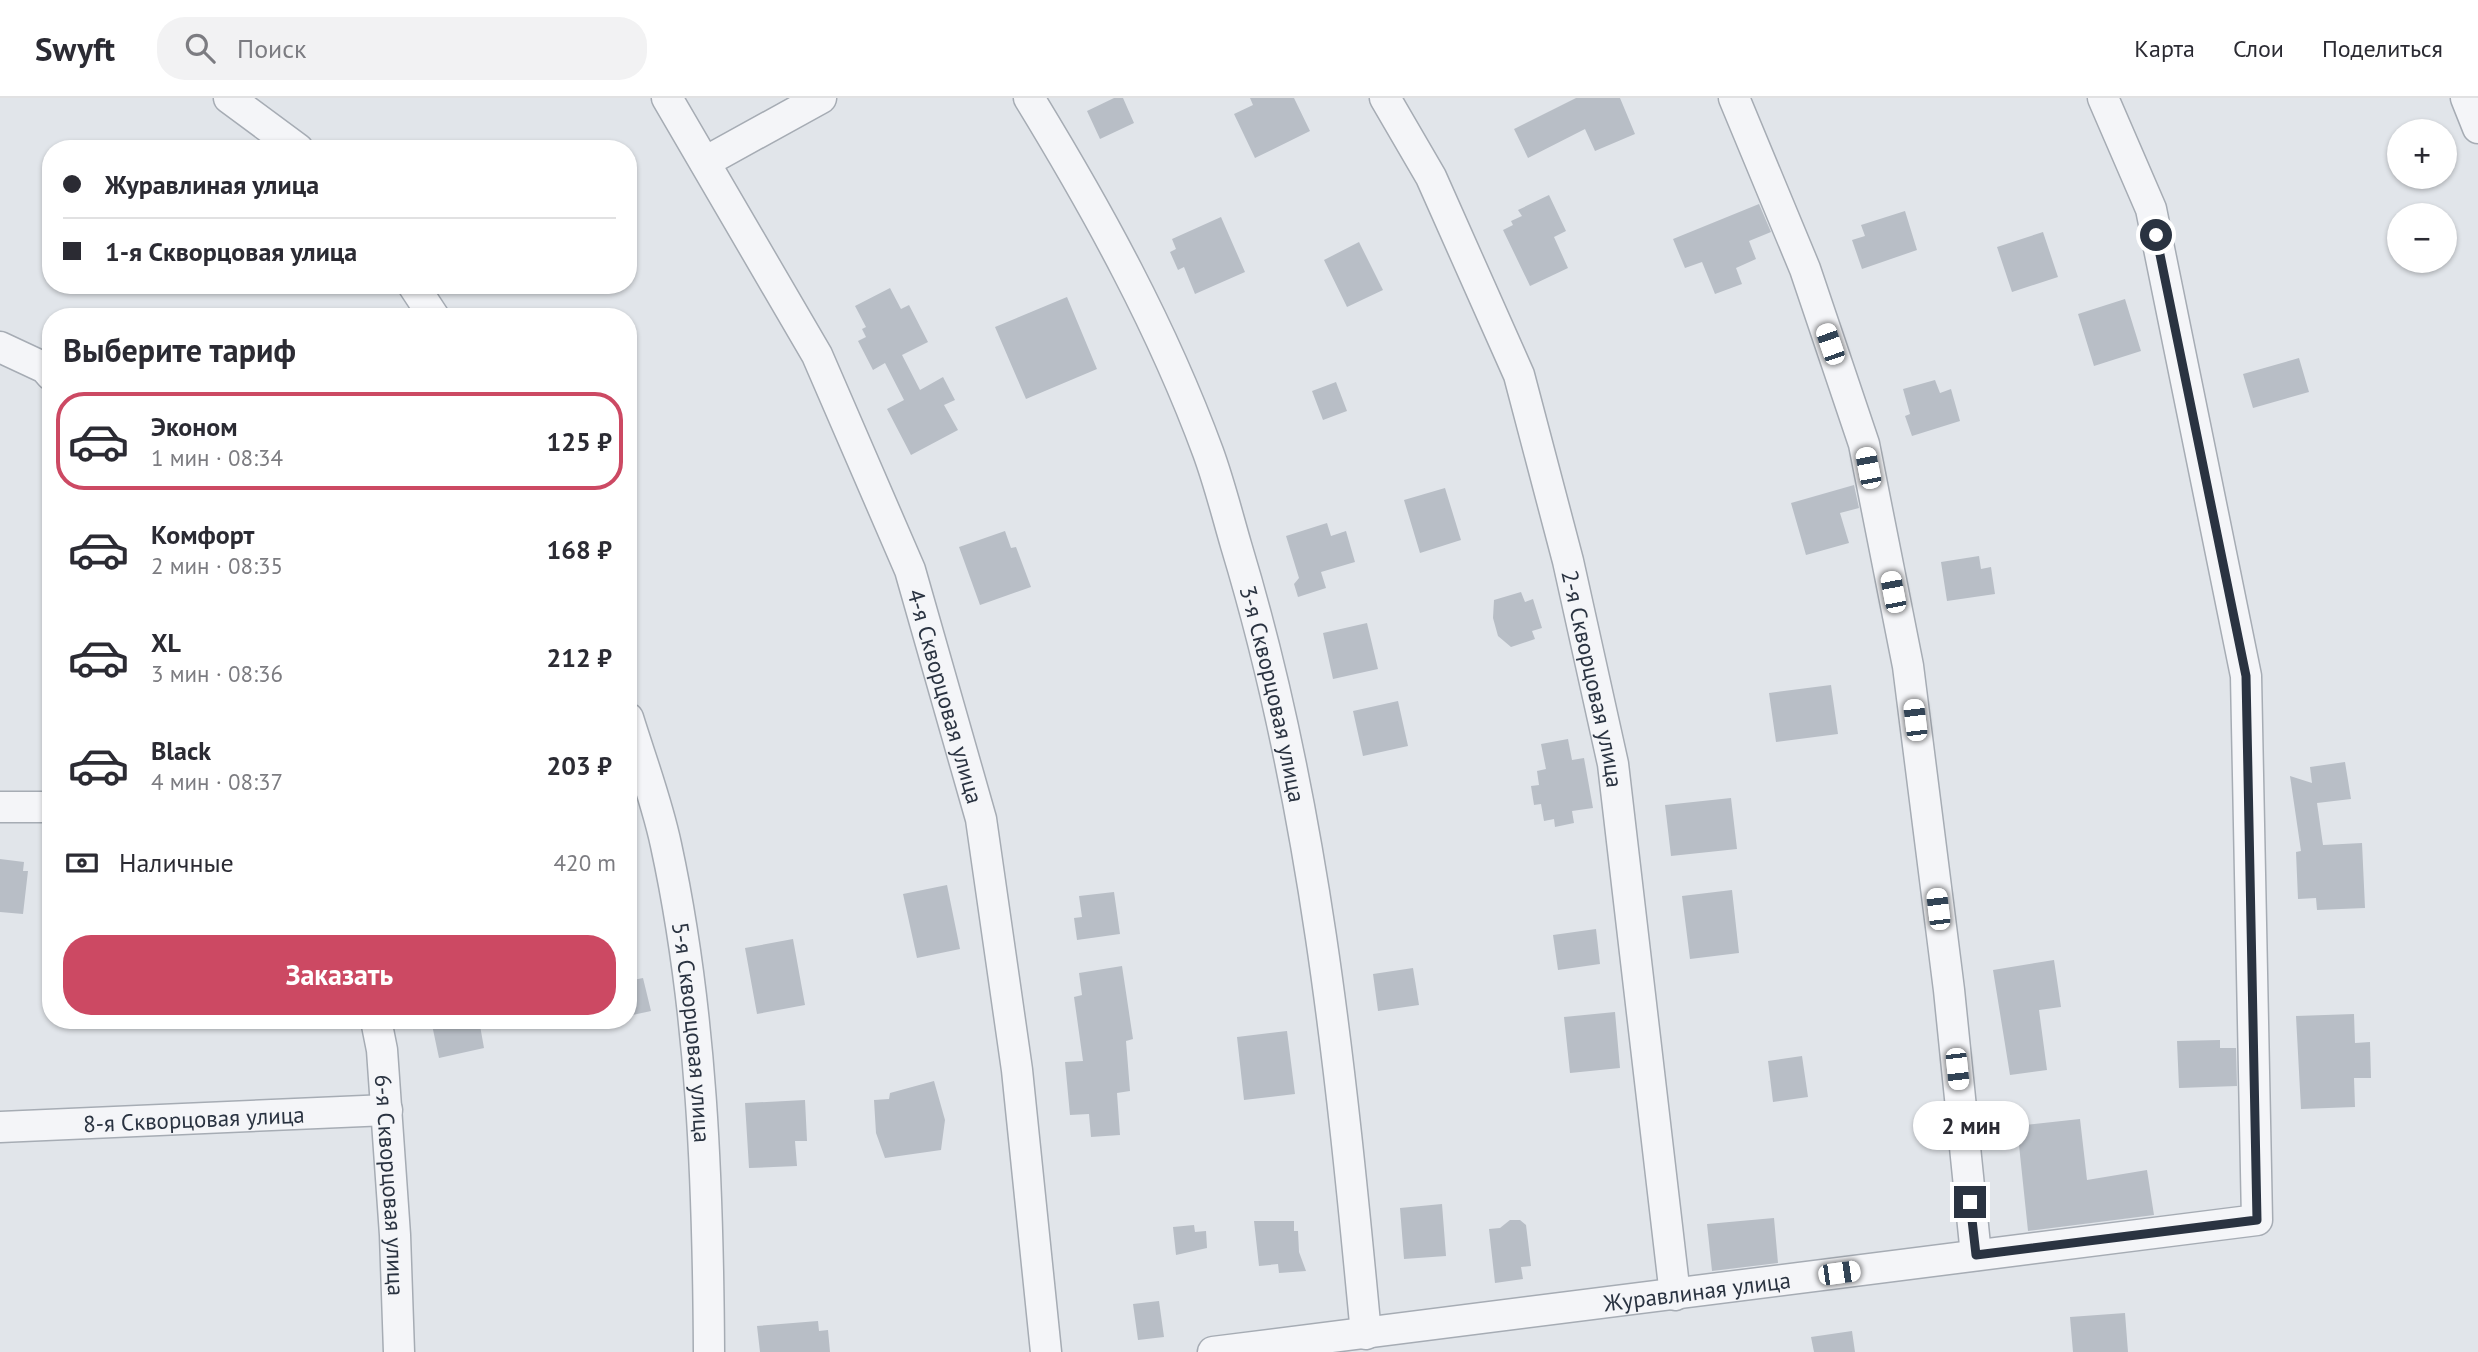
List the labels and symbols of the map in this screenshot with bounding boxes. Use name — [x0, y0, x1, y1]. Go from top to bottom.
route start — [2140, 219, 2172, 251]
car — [1814, 321, 1847, 367]
car — [1854, 445, 1883, 491]
street label: 2-я Скворцовая улица — [1556, 567, 1630, 789]
car — [1879, 569, 1908, 615]
street label: 3-я Скворцовая улица — [1234, 582, 1312, 805]
street label: 4-я Скворцовая улица — [902, 586, 990, 807]
car — [1903, 698, 1928, 742]
car — [1926, 887, 1951, 931]
street label: 5-я Скворцовая улица — [666, 920, 718, 1143]
car — [1945, 1047, 1970, 1091]
street label: 6-я Скворцовая улица — [369, 1073, 412, 1296]
street label: 8-я Скворцовая улица — [82, 1099, 305, 1138]
callout: 2 мин — [1912, 1100, 2028, 1150]
route end — [1954, 1186, 1986, 1218]
car — [1817, 1260, 1862, 1286]
street label: Журавлиная улица — [1601, 1265, 1792, 1317]

